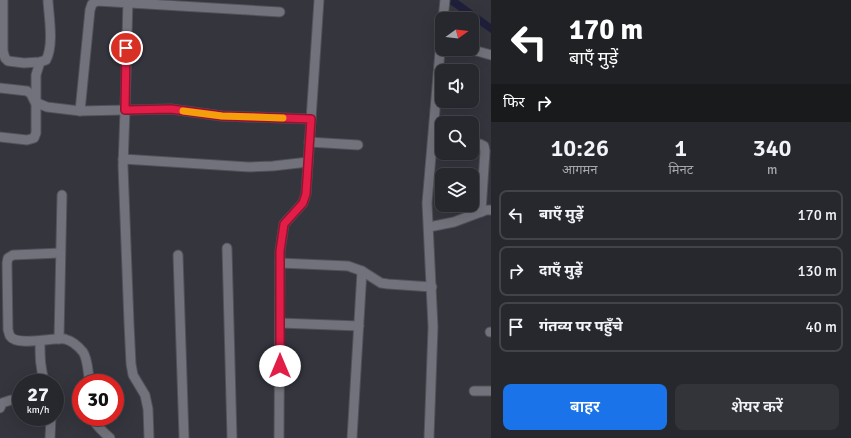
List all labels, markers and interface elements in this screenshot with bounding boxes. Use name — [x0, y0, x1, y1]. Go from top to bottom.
north arrow — [435, 12, 479, 56]
map controls — [435, 12, 479, 212]
text: 170 m — [569, 13, 643, 47]
icon: left — [503, 16, 555, 68]
pin — [109, 31, 143, 65]
icon: arrive — [115, 37, 137, 59]
text: बाएँ मुड़ें — [569, 47, 618, 69]
button: sound — [435, 64, 479, 108]
icon: right — [533, 92, 555, 114]
text: फिर — [503, 93, 525, 111]
button: search — [435, 116, 479, 160]
text: 10:26 — [550, 133, 609, 163]
text: 1 — [674, 133, 687, 163]
text: 340 — [753, 133, 792, 163]
text: आगमन — [562, 162, 598, 178]
text: मिनट — [668, 162, 693, 178]
text: m — [767, 162, 777, 178]
button: layers — [435, 168, 479, 212]
icon: left — [505, 204, 527, 226]
text: बाएँ मुड़ें — [539, 205, 583, 223]
text: 170 m — [797, 206, 837, 224]
icon: right — [505, 260, 527, 282]
text: दाएँ मुड़ें — [539, 261, 583, 279]
text: 130 m — [797, 262, 837, 280]
icon: arrive — [505, 316, 527, 338]
text: गंतव्य पर पहुँचे — [539, 317, 623, 335]
text: 40 m — [806, 318, 837, 336]
position arrow — [259, 345, 301, 387]
speed limit sign: 30 — [72, 374, 124, 426]
text: 27 — [27, 382, 49, 407]
button: बाहर — [503, 384, 667, 430]
button: शेयर करें — [675, 384, 839, 430]
text: km/h — [27, 404, 49, 416]

